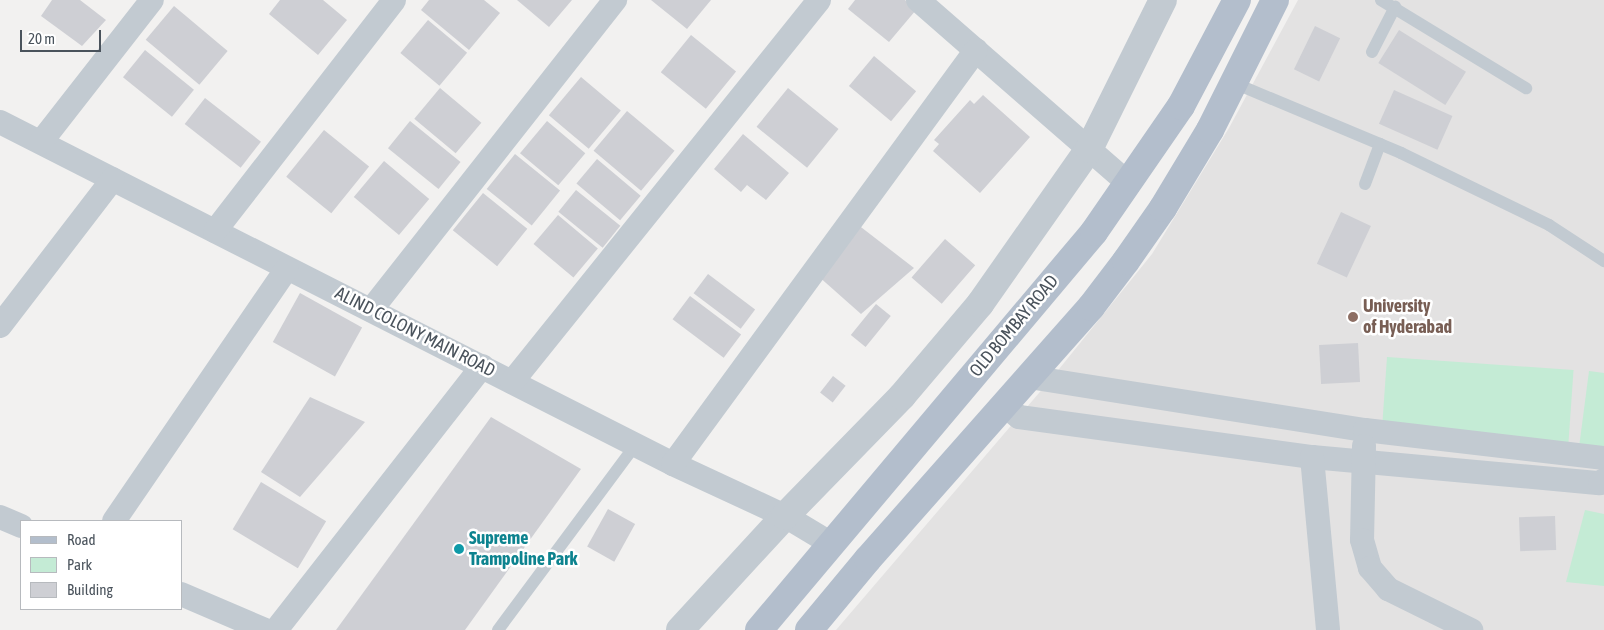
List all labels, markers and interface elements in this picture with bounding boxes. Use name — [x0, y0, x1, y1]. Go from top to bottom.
scale bar — [22, 20, 104, 52]
text: 20 m — [28, 30, 55, 47]
street label: OLD BOMBAY ROAD — [965, 271, 1063, 381]
street label: ALIND COLONY MAIN ROAD — [331, 282, 499, 382]
place label: University of Hyderabad — [1363, 296, 1452, 338]
marker: University of Hyderabad — [1347, 311, 1359, 323]
legend — [20, 520, 182, 610]
place label: Supreme Trampoline Park — [469, 528, 577, 570]
text: Road — [67, 531, 96, 548]
marker: Supreme Trampoline Park — [453, 543, 465, 555]
text: Park — [67, 556, 92, 573]
text: Building — [67, 581, 113, 598]

